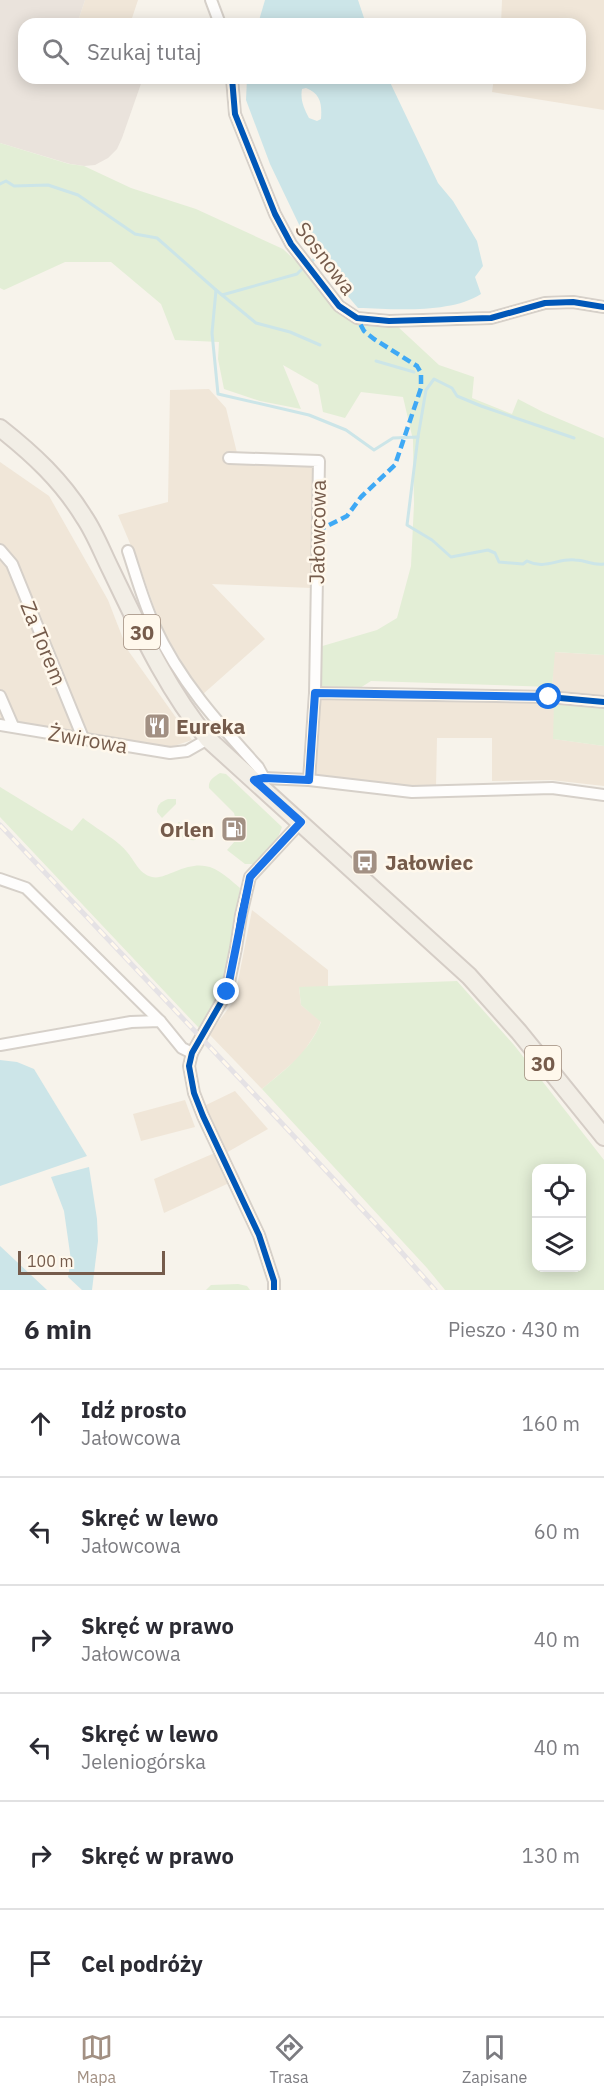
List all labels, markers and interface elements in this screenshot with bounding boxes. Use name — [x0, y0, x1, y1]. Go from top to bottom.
search box — [18, 18, 586, 84]
icon: search — [39, 35, 72, 68]
text: Szukaj tutaj — [87, 37, 202, 66]
street label: Sosnowa — [289, 216, 363, 300]
street label: Jałowcowa — [302, 479, 332, 585]
street label: Za Torem — [14, 597, 74, 689]
road number: 30 — [124, 615, 160, 649]
route start — [535, 683, 561, 709]
restaurant icon: Eureka — [142, 711, 172, 741]
place label: Eureka — [176, 712, 246, 740]
street label: Żwirowa — [46, 718, 130, 760]
fuel station icon: Orlen — [219, 814, 249, 844]
place label: Orlen — [160, 815, 214, 843]
bus stop icon: Jałowiec — [350, 847, 380, 877]
place label: Jałowiec — [385, 848, 473, 876]
route end — [213, 978, 239, 1004]
road number: 30 — [525, 1046, 561, 1080]
map controls — [532, 1164, 586, 1272]
button: locate — [532, 1164, 586, 1218]
button: layers — [532, 1218, 586, 1272]
scale bar — [18, 1248, 165, 1276]
text: 100 m — [27, 1251, 74, 1271]
text: 6 min — [24, 1312, 92, 1346]
text: Pieszo · 430 m — [448, 1316, 580, 1343]
text: Idź prosto — [81, 1395, 187, 1424]
icon: ahead — [24, 1407, 57, 1440]
text: 160 m — [522, 1410, 580, 1437]
text: Jałowcowa — [81, 1424, 181, 1451]
text: Skręć w lewo — [81, 1503, 218, 1532]
icon: left — [24, 1515, 57, 1548]
text: 60 m — [534, 1518, 580, 1545]
text: Jałowcowa — [81, 1532, 181, 1559]
text: Skręć w prawo — [81, 1611, 234, 1640]
icon: right — [24, 1623, 57, 1656]
text: 40 m — [534, 1626, 580, 1653]
text: Jałowcowa — [81, 1640, 181, 1667]
text: Skręć w lewo — [81, 1719, 218, 1748]
icon: left — [24, 1731, 57, 1764]
text: 40 m — [534, 1734, 580, 1761]
text: Jeleniogórska — [81, 1748, 206, 1775]
icon: right — [24, 1839, 57, 1872]
text: Skręć w prawo — [81, 1841, 234, 1870]
text: 130 m — [522, 1842, 580, 1869]
icon: arrive — [24, 1947, 57, 1980]
text: Cel podróży — [81, 1949, 203, 1978]
tab: Mapa — [77, 2031, 116, 2087]
tab: Trasa — [269, 2031, 309, 2087]
tab: Zapisane — [462, 2031, 527, 2087]

